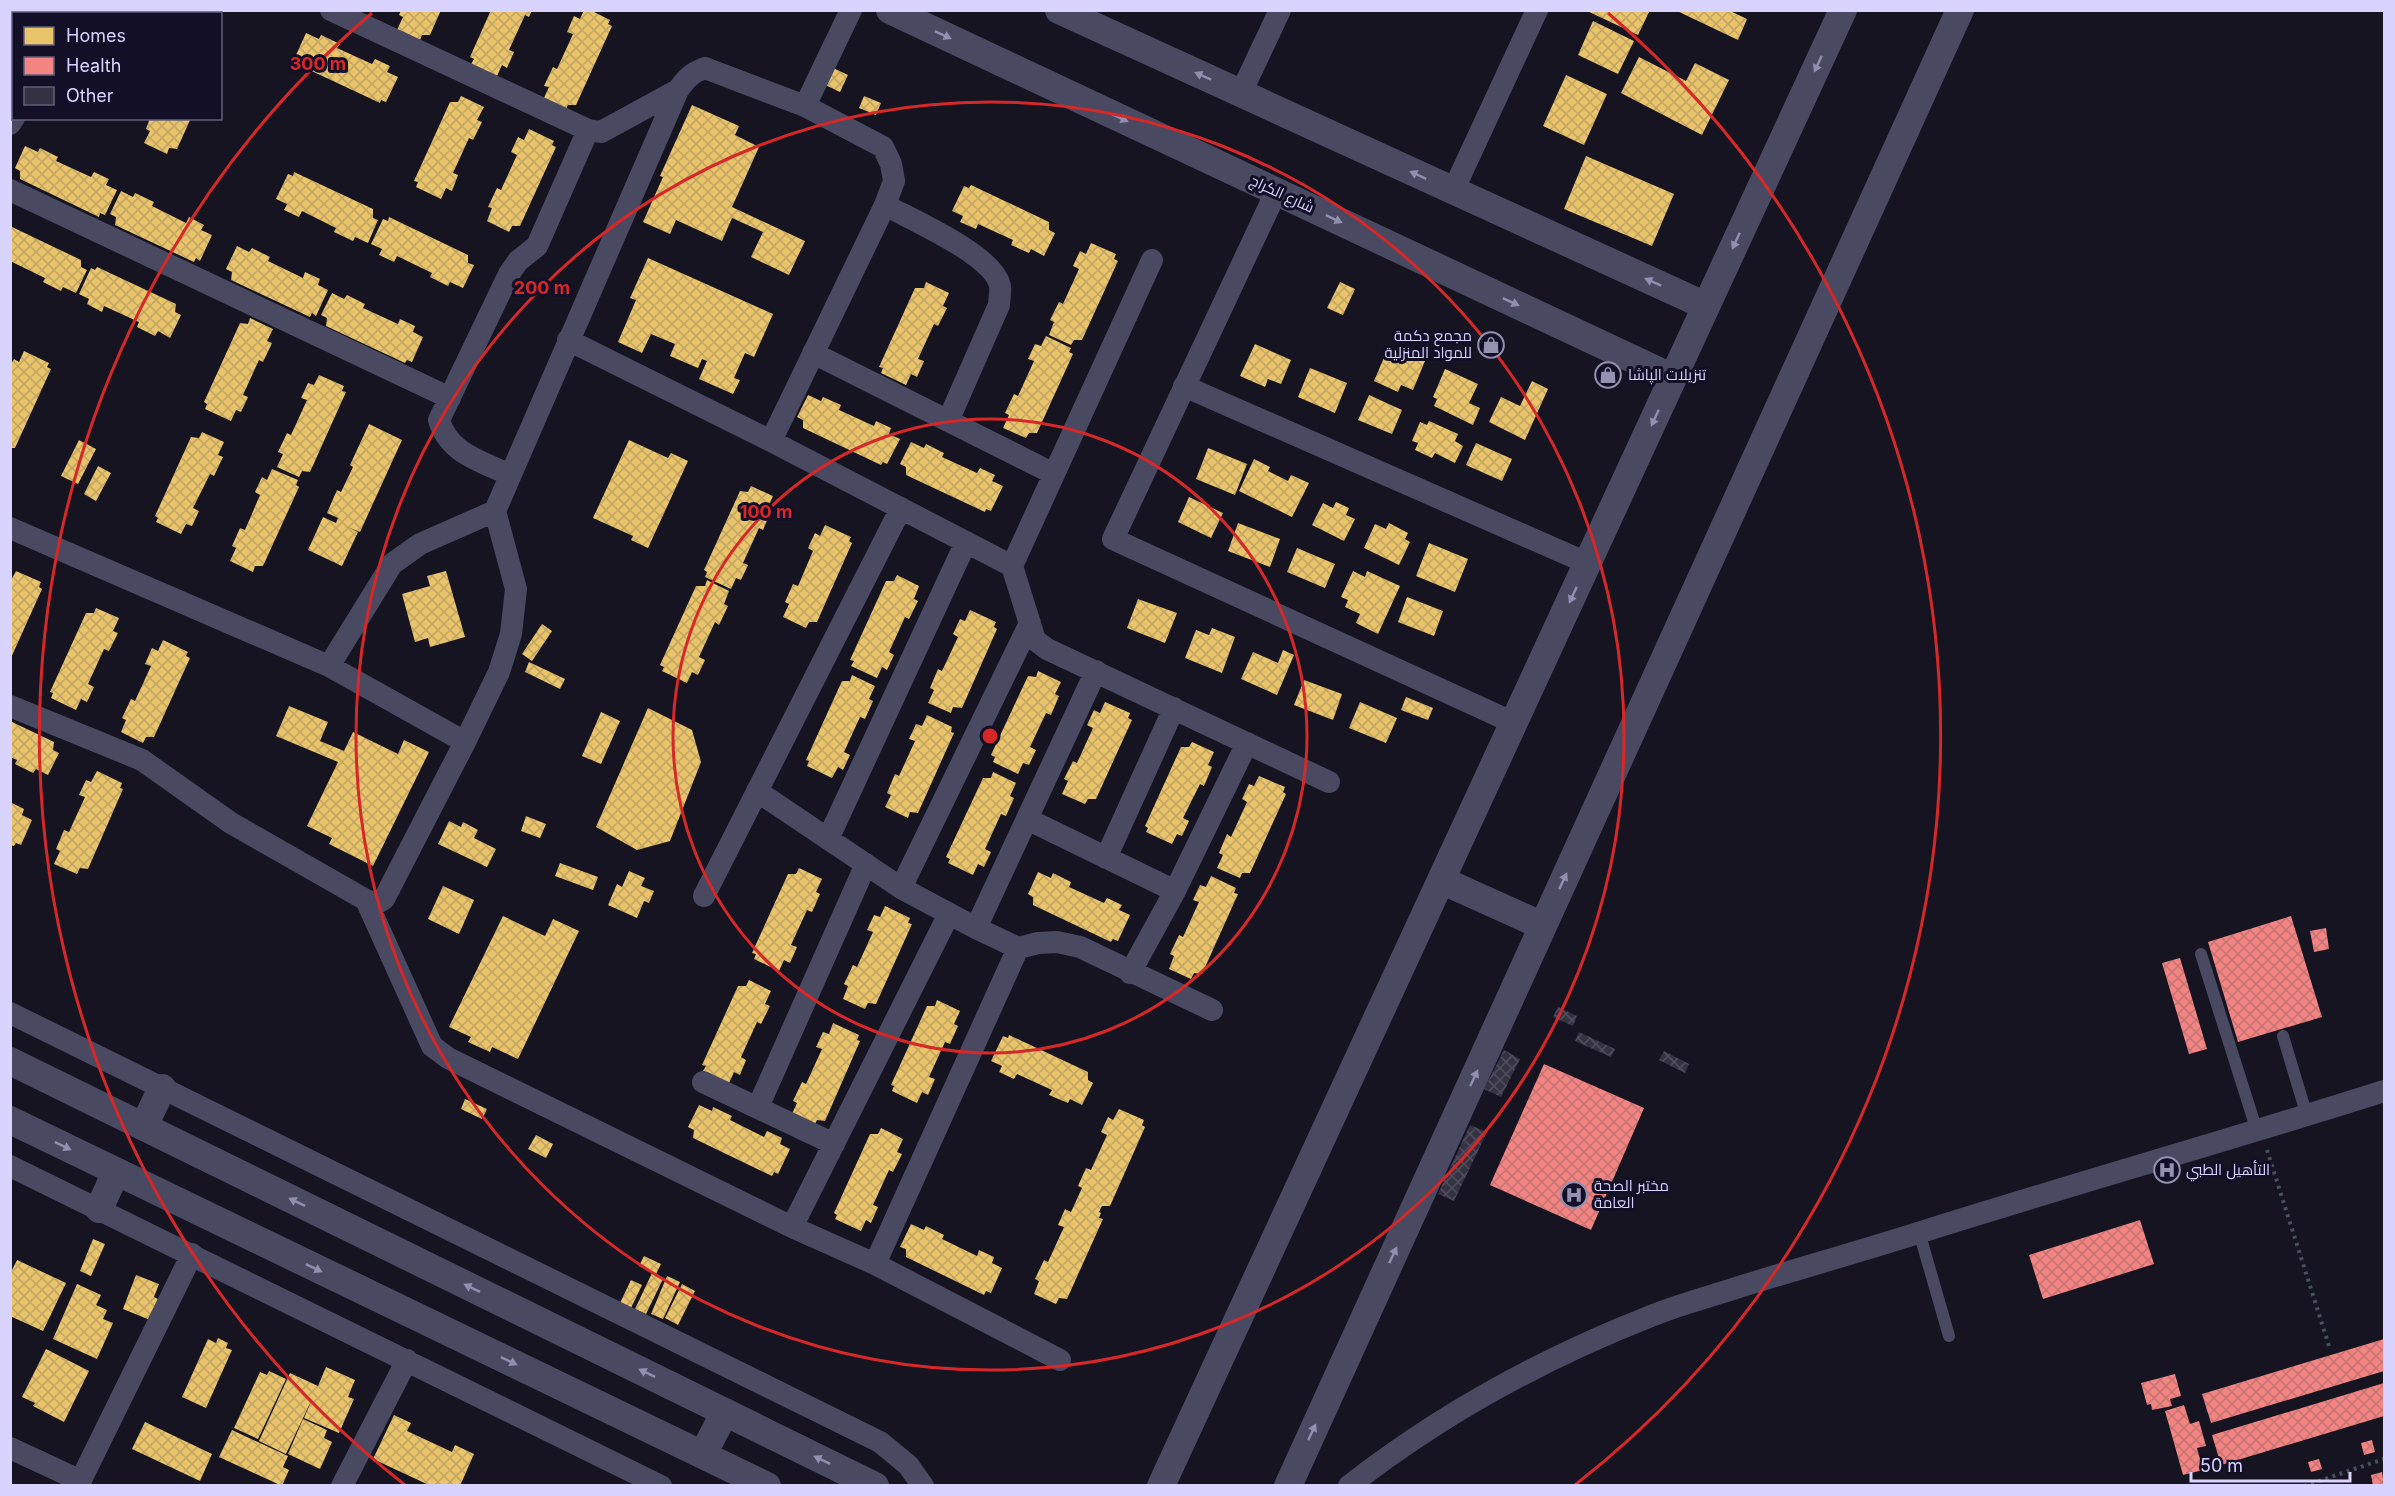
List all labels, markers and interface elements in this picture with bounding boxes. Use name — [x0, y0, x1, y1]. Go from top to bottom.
legend — [12, 12, 222, 120]
text: Homes — [66, 25, 126, 46]
one-way arrow — [935, 31, 952, 40]
text: 300 m — [290, 53, 346, 74]
text: Health — [66, 55, 121, 76]
one-way arrow — [1814, 55, 1823, 72]
one-way arrow — [1193, 71, 1211, 81]
text: Other — [66, 85, 114, 106]
one-way arrow — [1111, 114, 1128, 123]
street label: شارع الكراج — [1246, 170, 1317, 218]
one-way arrow — [1410, 170, 1427, 179]
one-way arrow — [1326, 214, 1344, 224]
one-way arrow — [1732, 232, 1741, 249]
one-way arrow — [1644, 276, 1662, 286]
text: 200 m — [514, 277, 570, 298]
one-way arrow — [1502, 297, 1519, 306]
place label: مجمع دكمة للمواد المنزلية — [1385, 326, 1472, 362]
shop icon: مجمع دكمة للمواد المنزلية — [1476, 330, 1506, 360]
shop icon: تنزيلات الپاشا — [1593, 360, 1623, 390]
place label: تنزيلات الپاشا — [1628, 365, 1706, 385]
one-way arrow — [1650, 409, 1659, 426]
text: 100 m — [740, 501, 792, 522]
one-way arrow — [1568, 586, 1577, 603]
centre of rings — [980, 726, 1000, 746]
one-way arrow — [1559, 872, 1568, 889]
one-way arrow — [1470, 1069, 1479, 1086]
one-way arrow — [54, 1141, 72, 1151]
hospital icon: التأهيل الطبي — [2152, 1155, 2182, 1185]
place label: التأهيل الطبي — [2186, 1160, 2270, 1182]
place label: مختبر الصحة العامة — [1594, 1176, 1669, 1212]
hospital icon: مختبر الصحة العامة — [1559, 1180, 1589, 1210]
one-way arrow — [289, 1197, 306, 1206]
one-way arrow — [1389, 1246, 1399, 1264]
one-way arrow — [305, 1264, 322, 1273]
one-way arrow — [464, 1283, 481, 1292]
one-way arrow — [500, 1357, 517, 1366]
one-way arrow — [639, 1369, 656, 1378]
one-way arrow — [1307, 1423, 1317, 1441]
scale bar — [2191, 1445, 2350, 1483]
one-way arrow — [814, 1455, 831, 1464]
text: 50 m — [2200, 1455, 2243, 1476]

